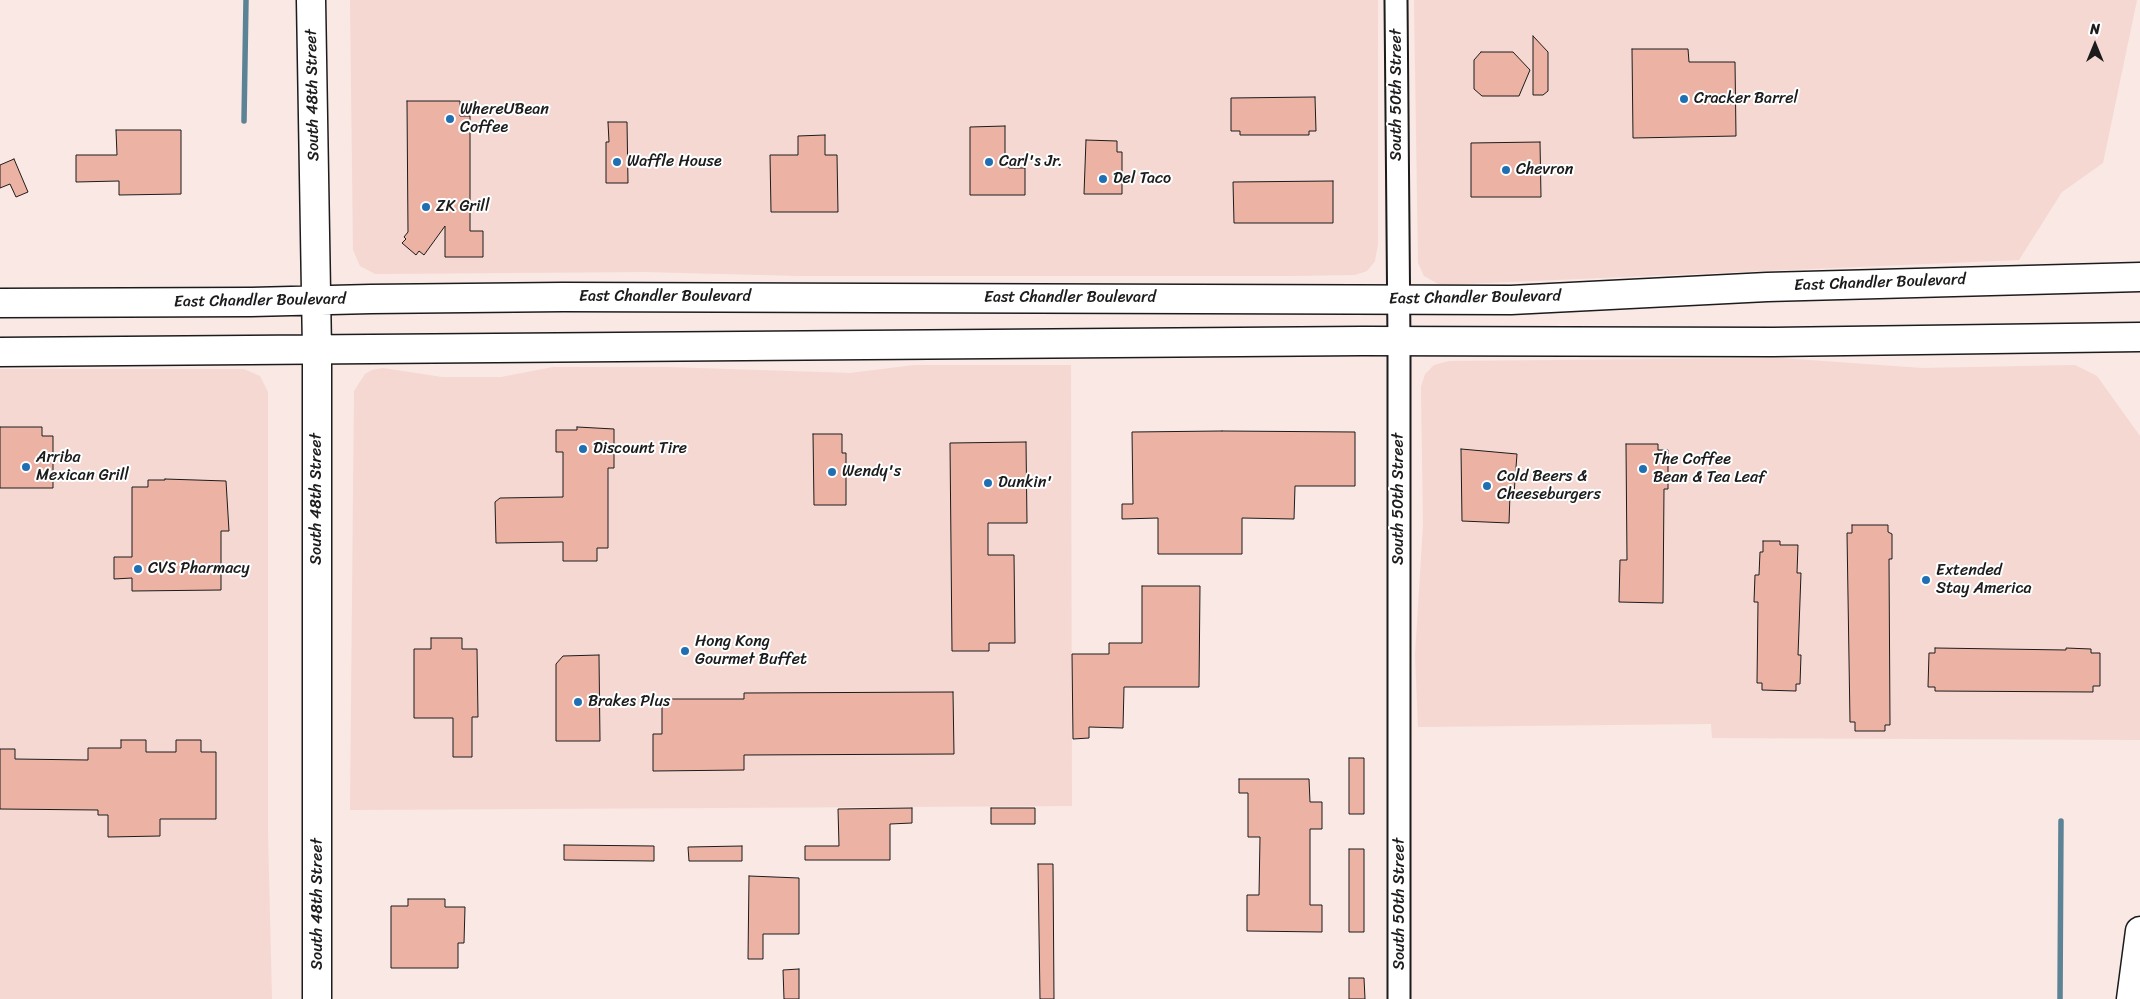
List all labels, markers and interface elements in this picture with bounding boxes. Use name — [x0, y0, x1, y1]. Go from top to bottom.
text: N — [2090, 17, 2100, 42]
north arrow — [2070, 20, 2120, 70]
street label: South 48th Street — [302, 29, 324, 161]
street label: South 50th Street — [1387, 29, 1407, 161]
place label: Cracker Barrel — [1694, 89, 1798, 109]
marker: Cracker Barrel — [1678, 93, 1690, 105]
place label: WhereUBean Coffee — [460, 100, 549, 138]
marker: WhereUBean Coffee — [444, 113, 456, 125]
place label: Waffle House — [627, 152, 722, 172]
place label: Carl's Jr. — [999, 152, 1062, 172]
marker: Waffle House — [611, 156, 623, 168]
marker: Carl's Jr. — [983, 156, 995, 168]
place label: Chevron — [1516, 160, 1573, 180]
marker: Chevron — [1500, 164, 1512, 176]
place label: Del Taco — [1113, 169, 1171, 189]
marker: Del Taco — [1097, 173, 1109, 185]
place label: ZK Grill — [436, 197, 489, 217]
marker: ZK Grill — [420, 201, 432, 213]
street label: East Chandler Boulevard — [1794, 270, 1966, 296]
street label: East Chandler Boulevard — [579, 287, 751, 307]
street label: East Chandler Boulevard — [1389, 287, 1561, 309]
street label: East Chandler Boulevard — [984, 288, 1156, 308]
street label: East Chandler Boulevard — [174, 290, 346, 312]
street label: South 48th Street — [307, 433, 327, 565]
street label: South 50th Street — [1389, 433, 1409, 565]
place label: Discount Tire — [593, 439, 687, 459]
marker: Discount Tire — [577, 443, 589, 455]
place label: Arriba Mexican Grill — [36, 448, 129, 486]
place label: The Coffee Bean & Tea Leaf — [1653, 450, 1765, 488]
marker: Arriba Mexican Grill — [20, 461, 32, 473]
place label: Wendy's — [842, 462, 901, 482]
marker: The Coffee Bean & Tea Leaf — [1637, 463, 1649, 475]
marker: Wendy's — [826, 466, 838, 478]
place label: Cold Beers & Cheeseburgers — [1497, 467, 1601, 505]
place label: Dunkin' — [998, 473, 1052, 493]
marker: Dunkin' — [982, 477, 994, 489]
marker: Cold Beers & Cheeseburgers — [1481, 480, 1493, 492]
place label: CVS Pharmacy — [148, 559, 249, 579]
place label: Extended Stay America — [1936, 561, 2032, 599]
marker: CVS Pharmacy — [132, 563, 144, 575]
marker: Extended Stay America — [1920, 574, 1932, 586]
place label: Hong Kong Gourmet Buffet — [695, 632, 807, 670]
marker: Hong Kong Gourmet Buffet — [679, 645, 691, 657]
place label: Brakes Plus — [588, 692, 670, 712]
marker: Brakes Plus — [572, 696, 584, 708]
street label: South 48th Street — [308, 838, 328, 970]
street label: South 50th Street — [1390, 838, 1410, 970]

